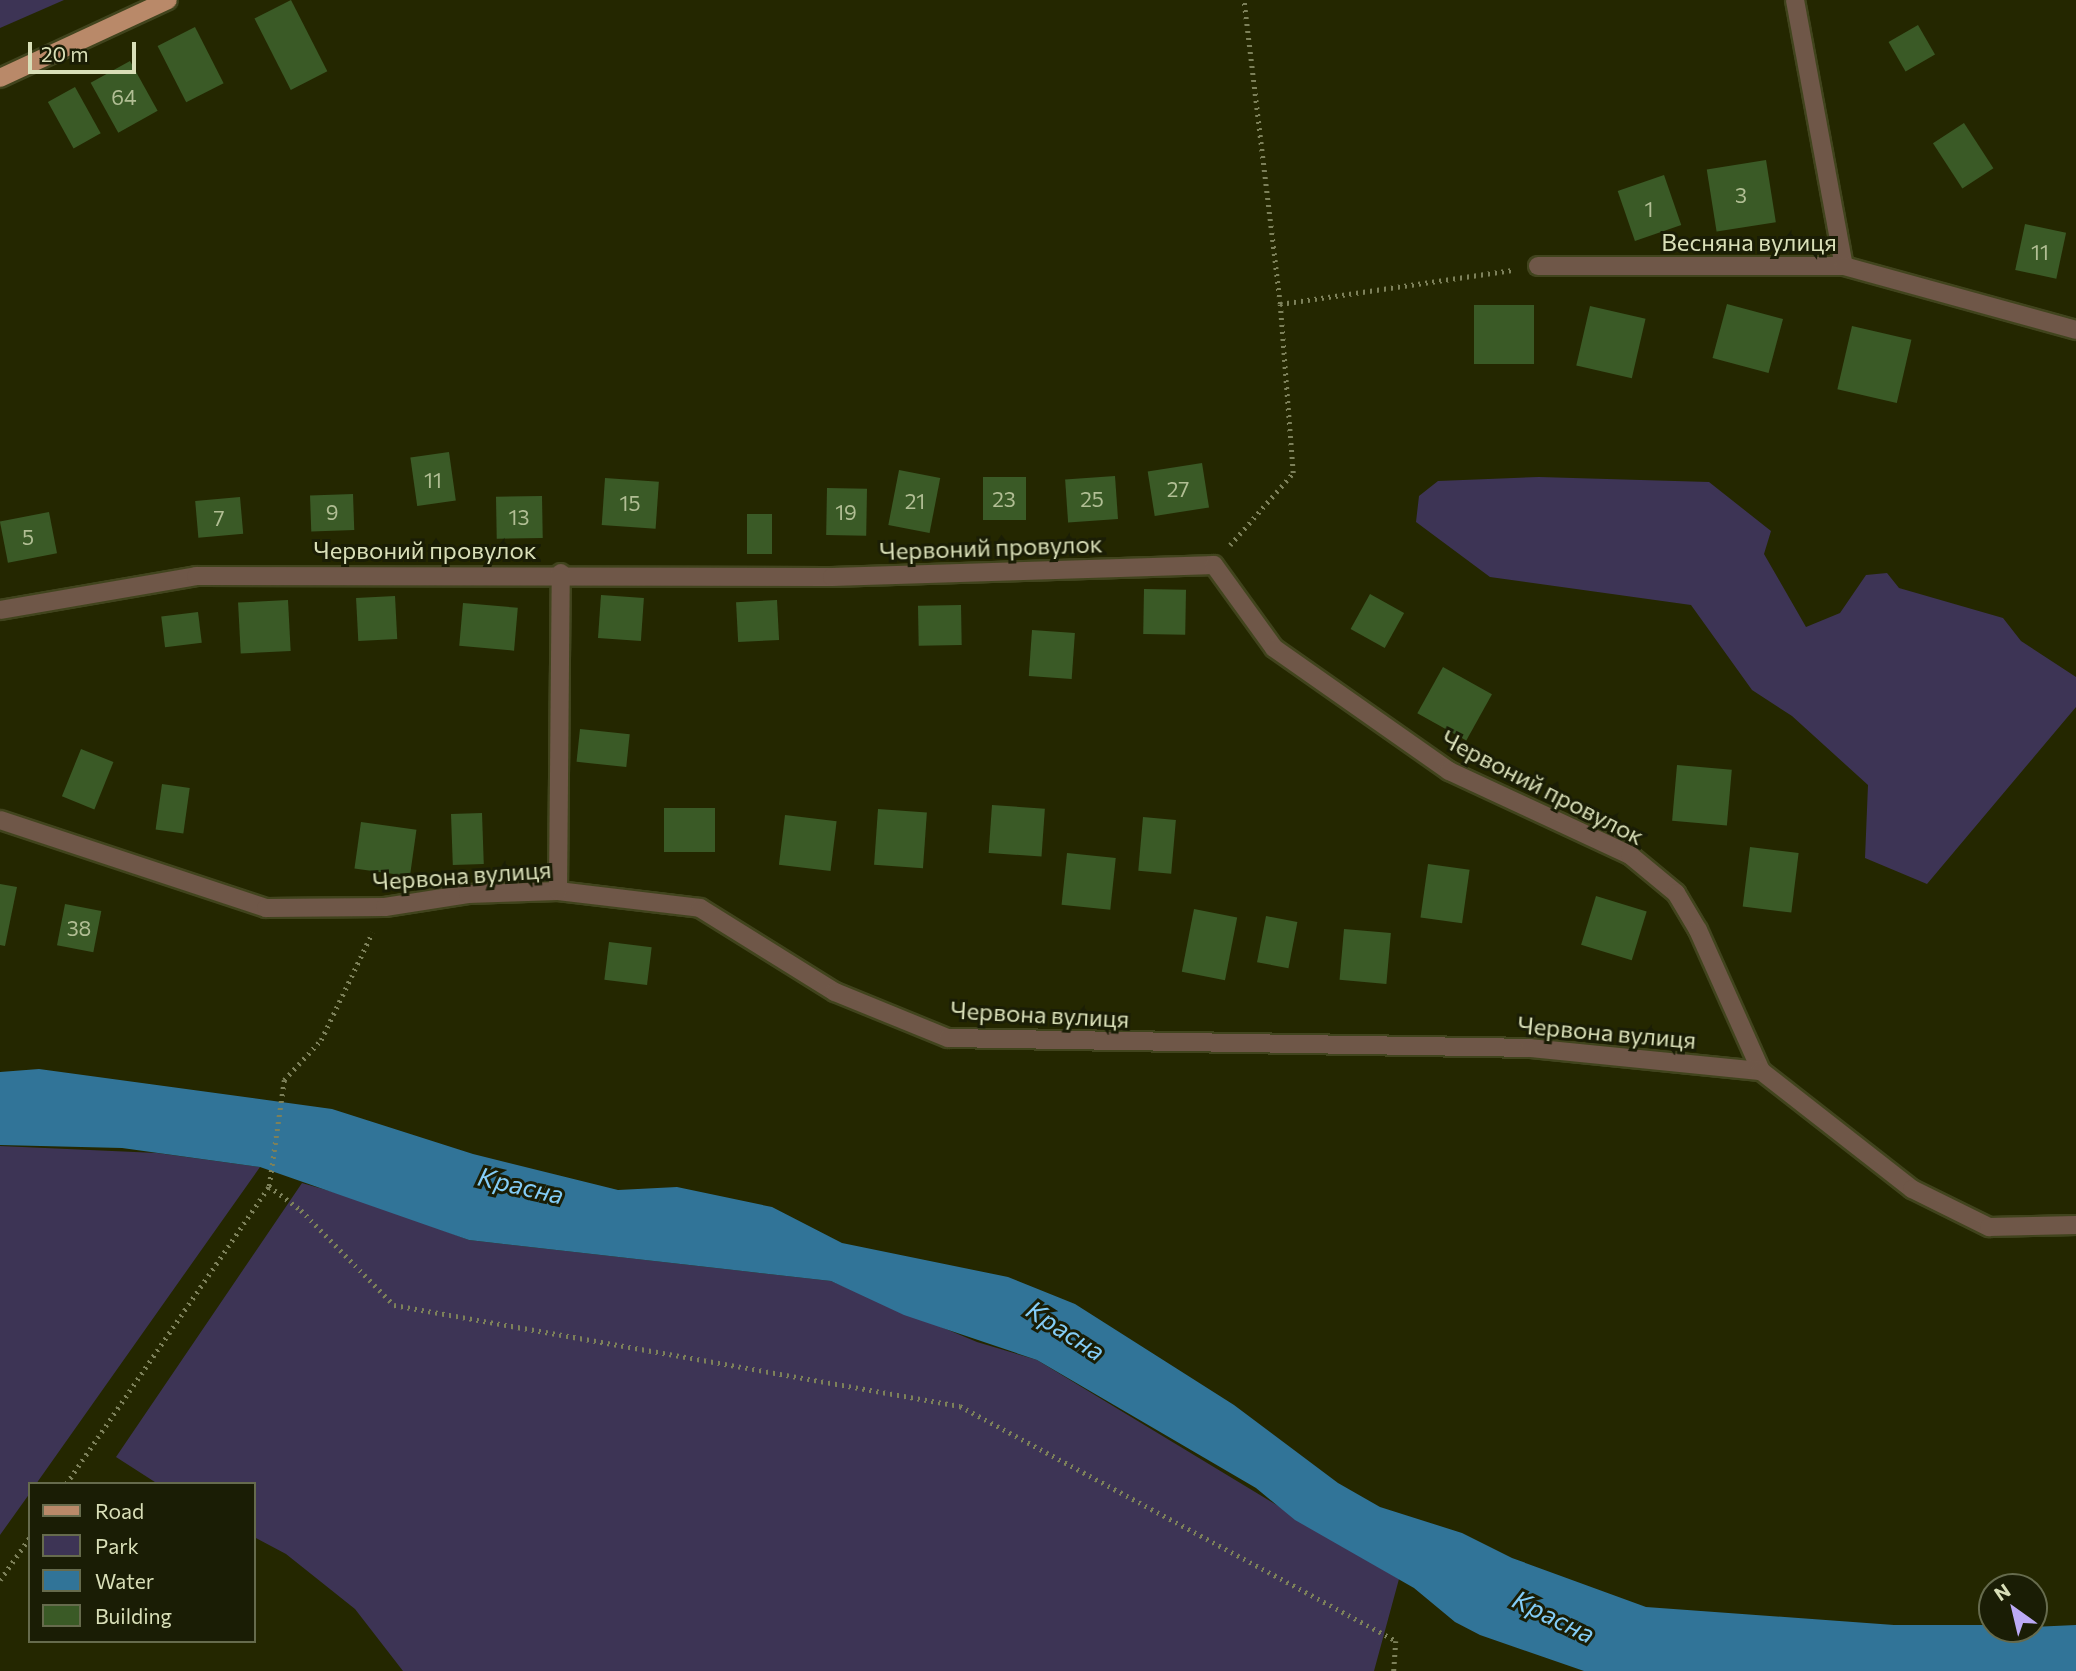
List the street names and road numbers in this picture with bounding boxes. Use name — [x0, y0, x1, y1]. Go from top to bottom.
street label: Весняна вулиця — [1661, 228, 1837, 256]
street label: Червоний провулок — [879, 529, 1103, 565]
street label: Червоний провулок — [313, 536, 537, 564]
street label: Червоний провулок — [1437, 724, 1649, 850]
street label: Червона вулиця — [372, 854, 552, 896]
street label: Червона вулиця — [950, 995, 1130, 1033]
street label: Червона вулиця — [1517, 1010, 1697, 1054]

